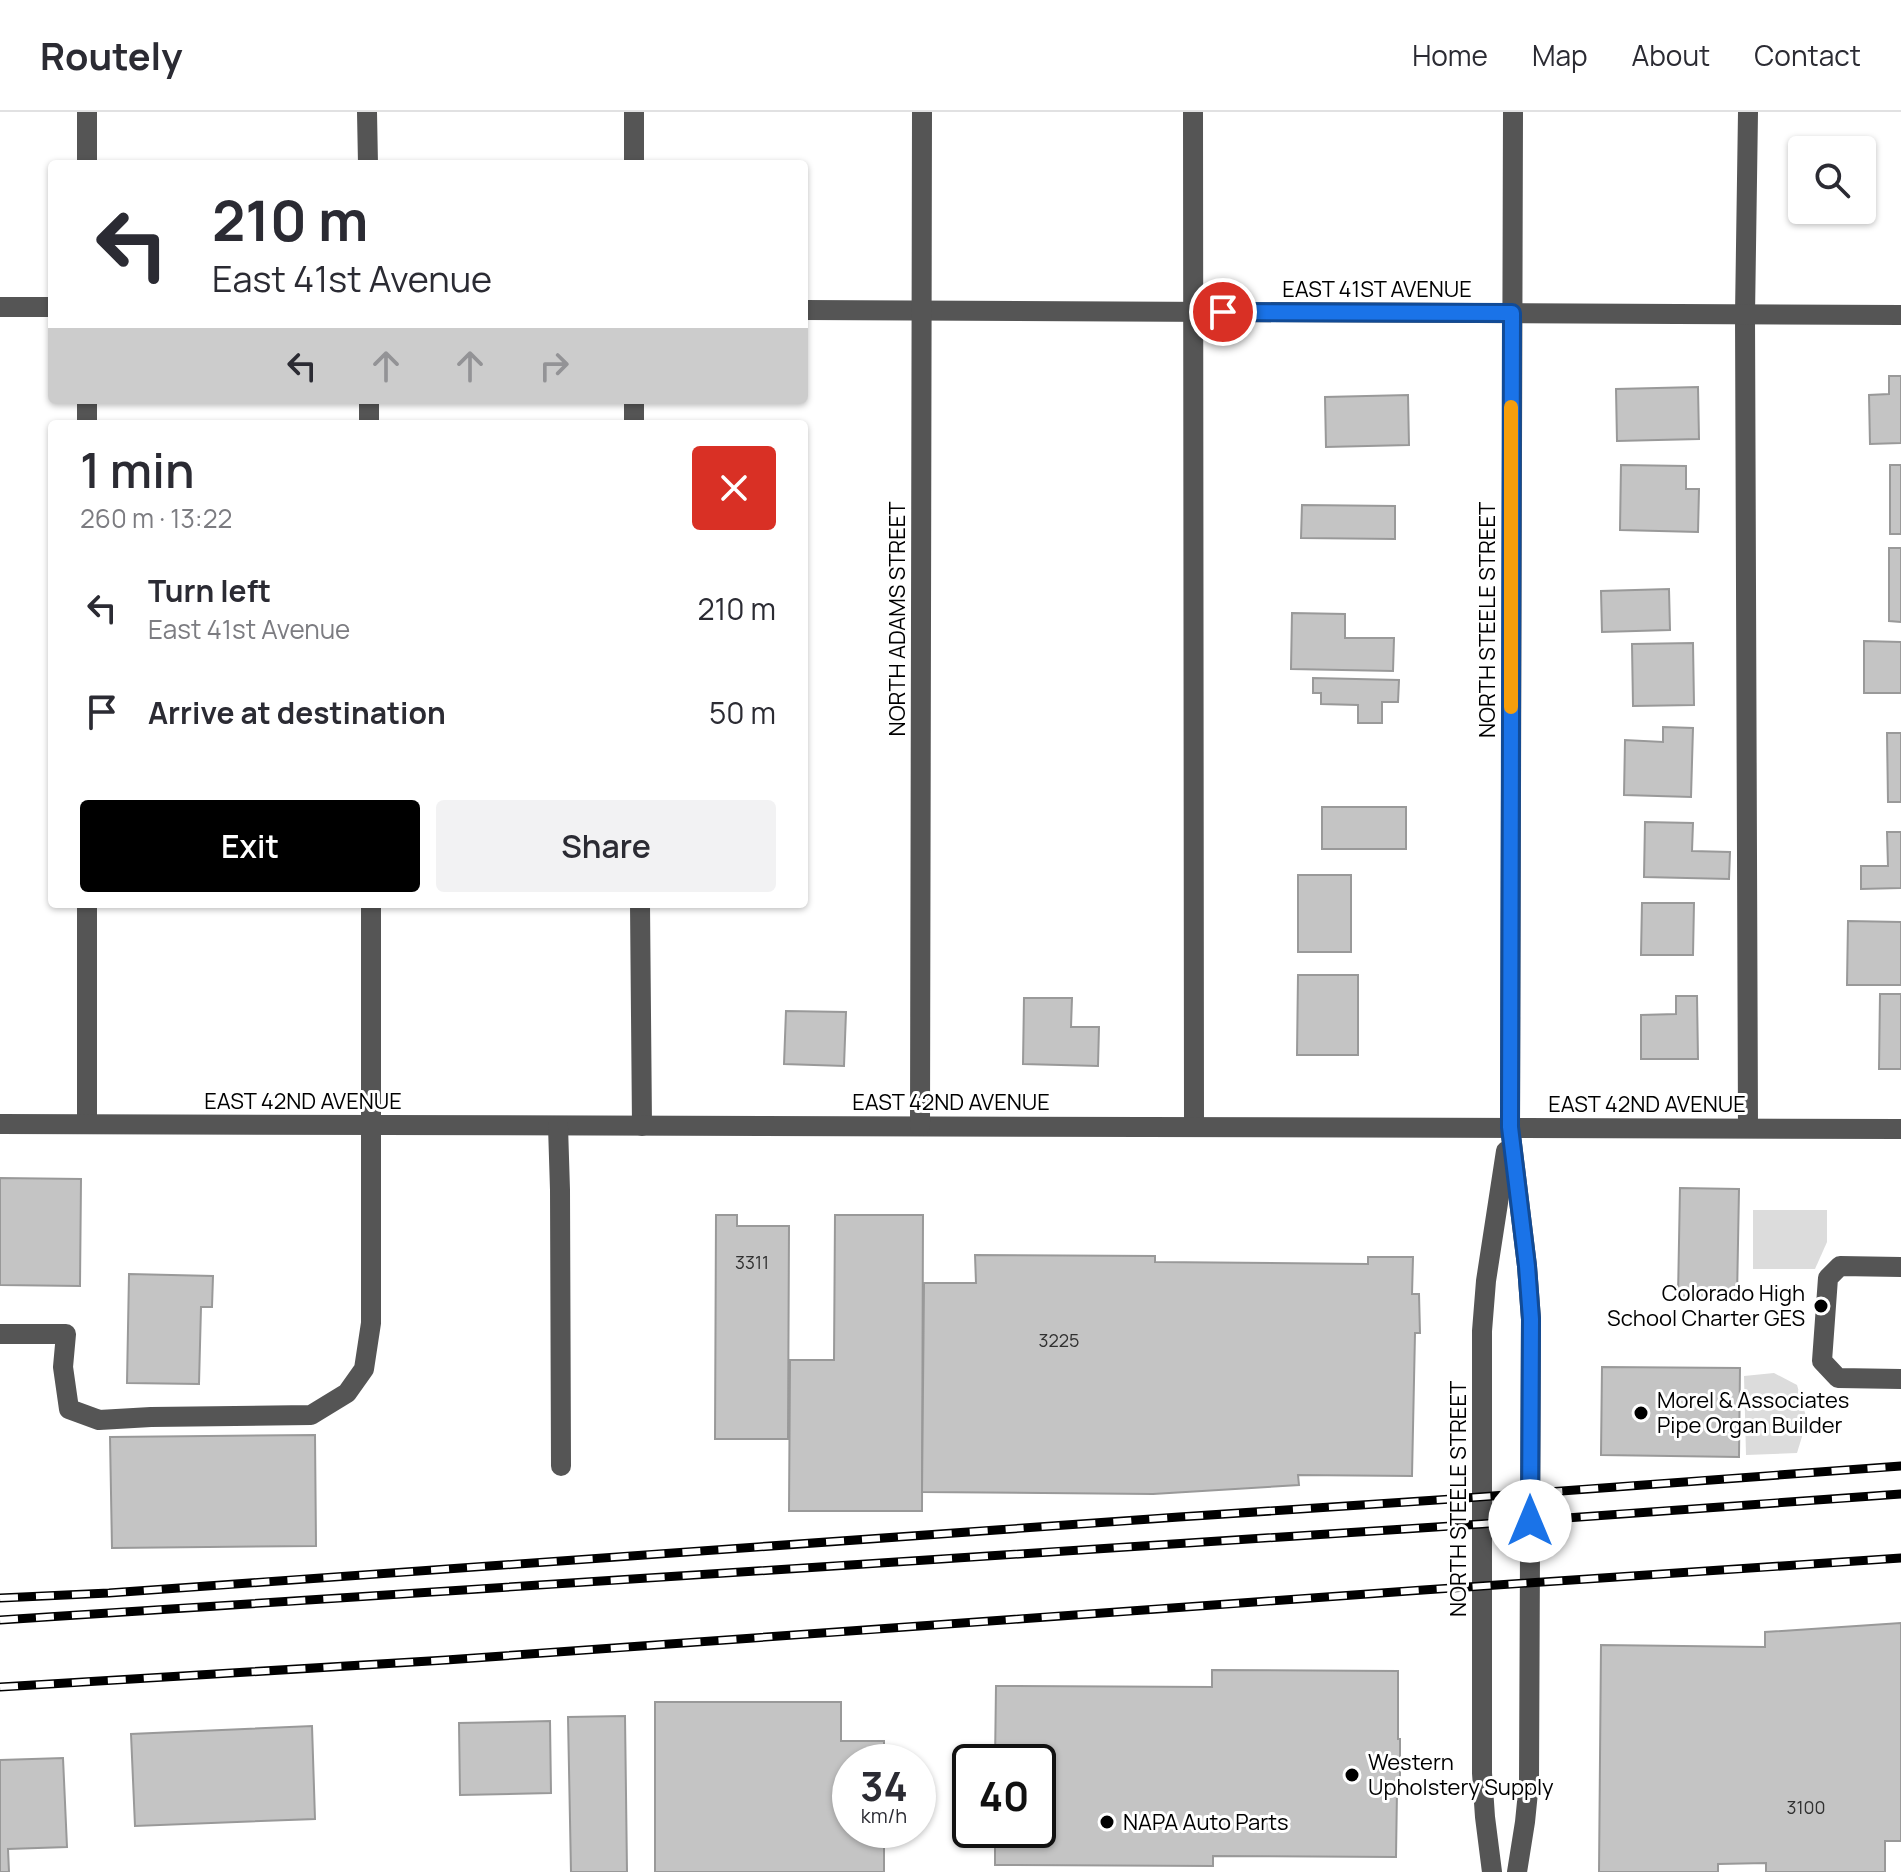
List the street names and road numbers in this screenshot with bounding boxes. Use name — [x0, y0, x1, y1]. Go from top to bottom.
street label: EAST 41ST AVENUE — [1282, 274, 1472, 304]
street label: NORTH ADAMS STREET — [882, 502, 912, 736]
street label: NORTH STEELE STREET — [1472, 502, 1502, 738]
street label: EAST 42ND AVENUE — [204, 1086, 402, 1116]
street label: EAST 42ND AVENUE — [852, 1087, 1050, 1117]
street label: EAST 42ND AVENUE — [1548, 1089, 1746, 1119]
street label: NORTH STEELE STREET — [1443, 1381, 1473, 1617]

